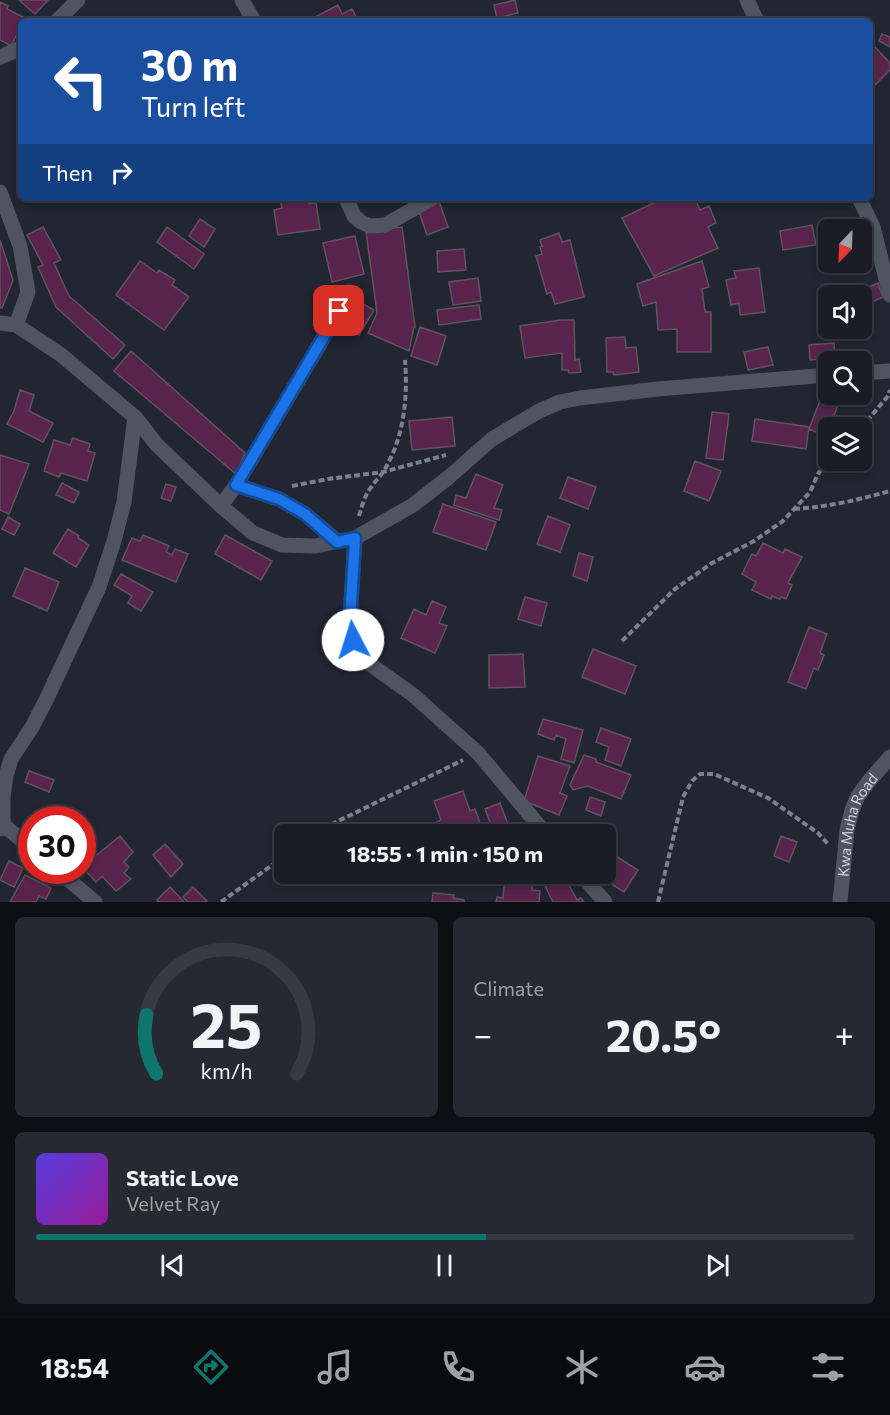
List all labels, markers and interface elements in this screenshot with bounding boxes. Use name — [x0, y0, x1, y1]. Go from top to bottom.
text: 30 m — [141, 38, 238, 90]
icon: left — [42, 42, 120, 120]
text: Turn left — [141, 90, 245, 123]
icon: right — [105, 156, 138, 189]
text: Then — [42, 159, 93, 186]
north arrow — [818, 219, 872, 273]
map controls — [818, 219, 872, 471]
pin — [313, 285, 364, 336]
button: sound — [818, 285, 872, 339]
icon: arrive — [322, 294, 355, 327]
button: search — [818, 351, 872, 405]
button: layers — [818, 417, 872, 471]
position arrow — [321, 608, 385, 672]
street label: Kwa Muha Road — [833, 769, 881, 878]
speed limit sign: 30 — [18, 806, 96, 884]
text: 18:55 · 1 min · 150 m — [347, 840, 543, 867]
text: Climate — [474, 976, 544, 1000]
text: 25 — [190, 985, 262, 1061]
text: 20.5° — [606, 1006, 721, 1061]
text: − — [474, 1013, 492, 1054]
text: + — [835, 1013, 854, 1054]
text: km/h — [200, 1057, 252, 1083]
text: Static Love — [126, 1164, 239, 1191]
text: Velvet Ray — [126, 1191, 220, 1215]
icon: previous — [156, 1249, 189, 1282]
icon: pause — [428, 1249, 461, 1282]
icon: next — [701, 1249, 734, 1282]
icon: directions — [190, 1346, 232, 1388]
icon: music — [314, 1346, 356, 1388]
icon: phone — [437, 1346, 479, 1388]
icon: climate — [561, 1346, 603, 1388]
icon: car — [684, 1346, 726, 1388]
icon: filters — [807, 1346, 849, 1388]
text: 18:54 — [41, 1351, 109, 1384]

